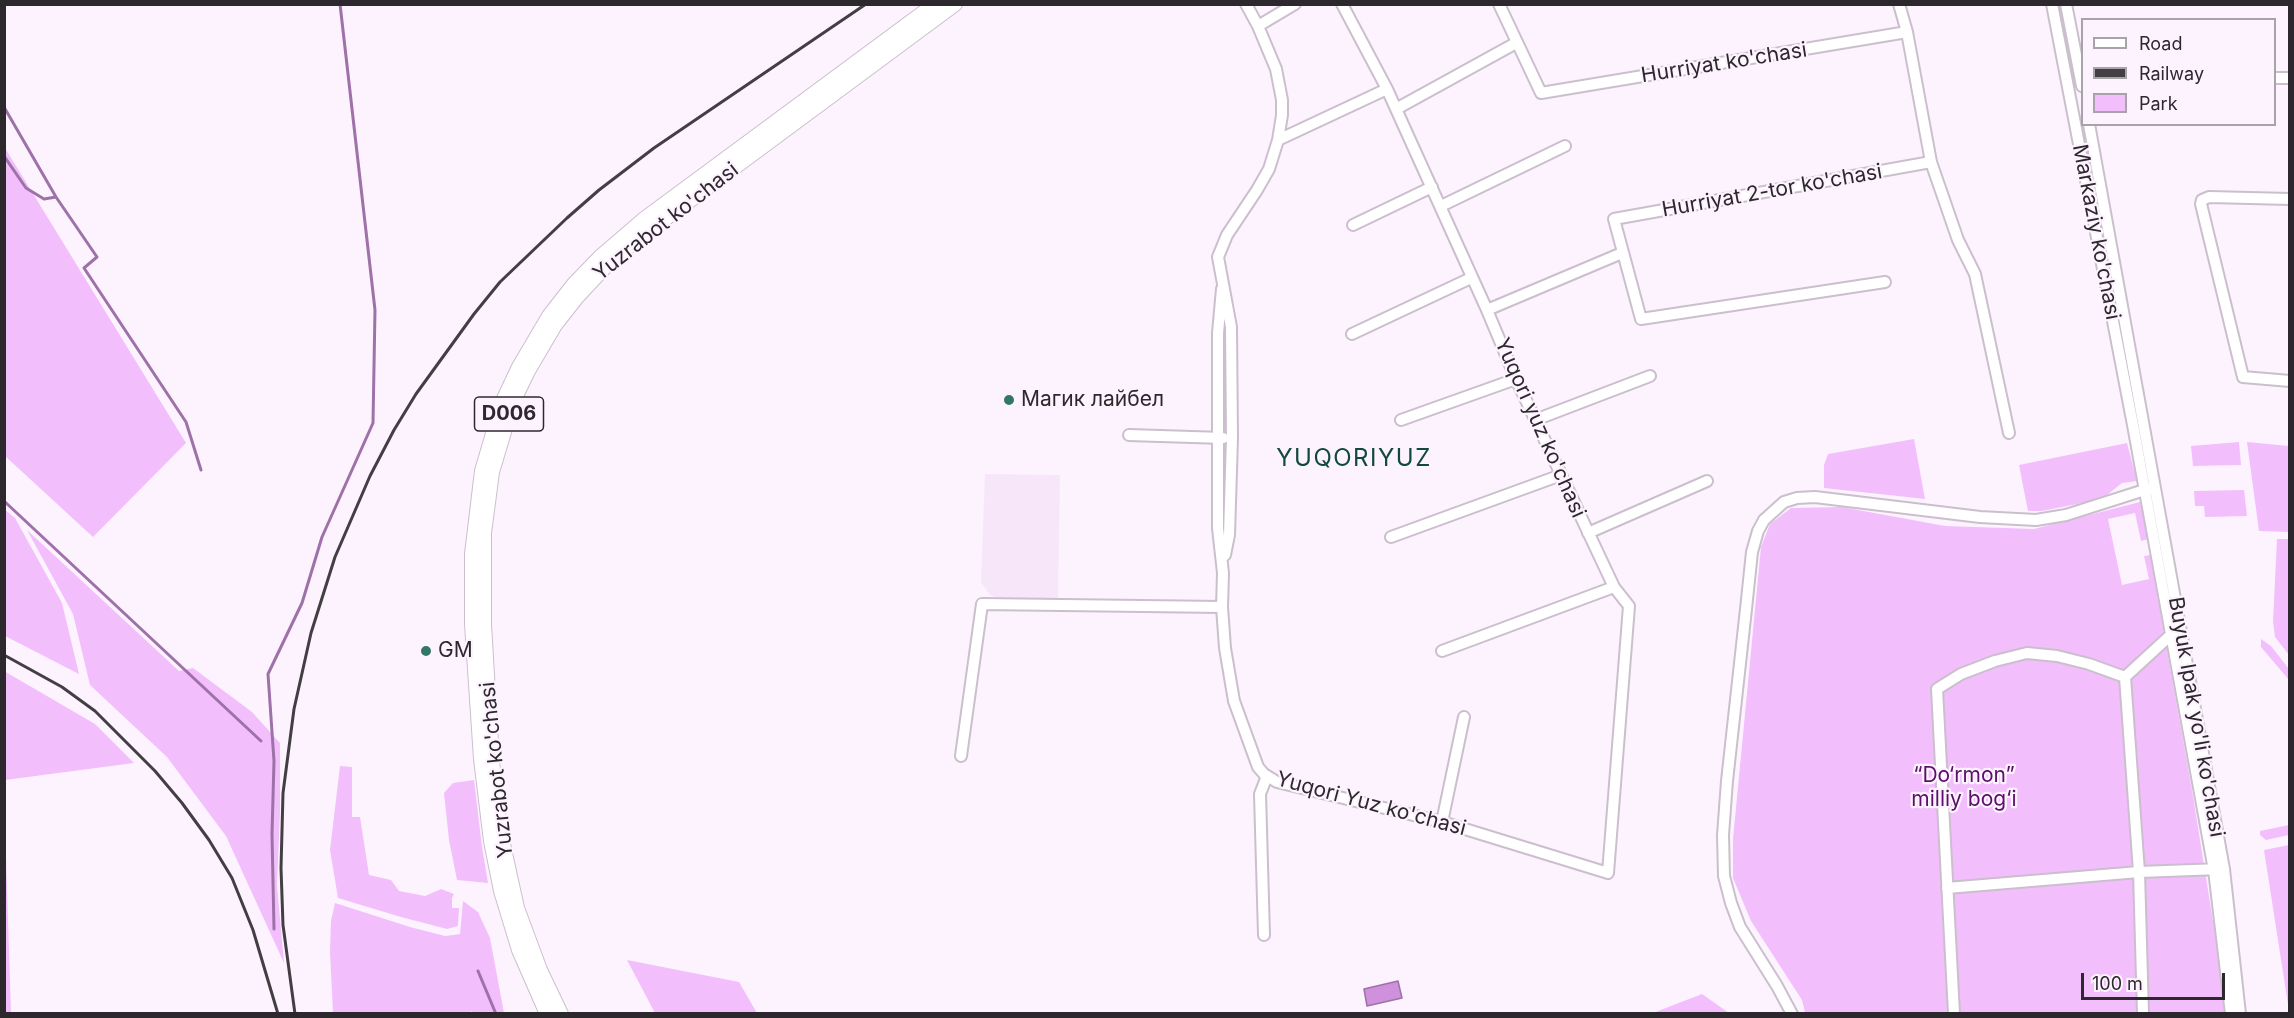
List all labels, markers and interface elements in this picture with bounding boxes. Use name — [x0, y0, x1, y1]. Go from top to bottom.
legend — [2081, 18, 2276, 126]
text: Road — [2139, 33, 2182, 54]
street label: Hurriyat ko'chasi — [1639, 37, 1809, 89]
text: Railway — [2139, 63, 2204, 84]
text: Park — [2139, 93, 2178, 114]
street label: Markaziy ko'chasi — [2067, 142, 2125, 322]
street label: Yuzrabot ko'chasi — [588, 158, 744, 286]
street label: Hurriyat 2-tor ko'chasi — [1660, 159, 1884, 223]
street label: Yuqori yuz ko'chasi — [1489, 334, 1591, 522]
place label: Магик лайбел — [1021, 387, 1164, 413]
marker: Магик лайбел — [1002, 393, 1016, 407]
road number: D006 — [474, 397, 544, 431]
district label: YUQORIYUZ — [1276, 445, 1432, 473]
street label: Buyuk Ipak yo'li ko'chasi — [2162, 595, 2230, 839]
place label: GM — [438, 638, 473, 664]
marker: GM — [419, 644, 433, 658]
street label: Yuzrabot ko'chasi — [475, 681, 519, 859]
park label: “Do‘rmon” milliy bog‘i — [1911, 763, 2017, 813]
street label: Yuqori Yuz ko'chasi — [1273, 767, 1469, 841]
scale bar — [2084, 961, 2228, 999]
text: 100 m — [2092, 973, 2143, 994]

